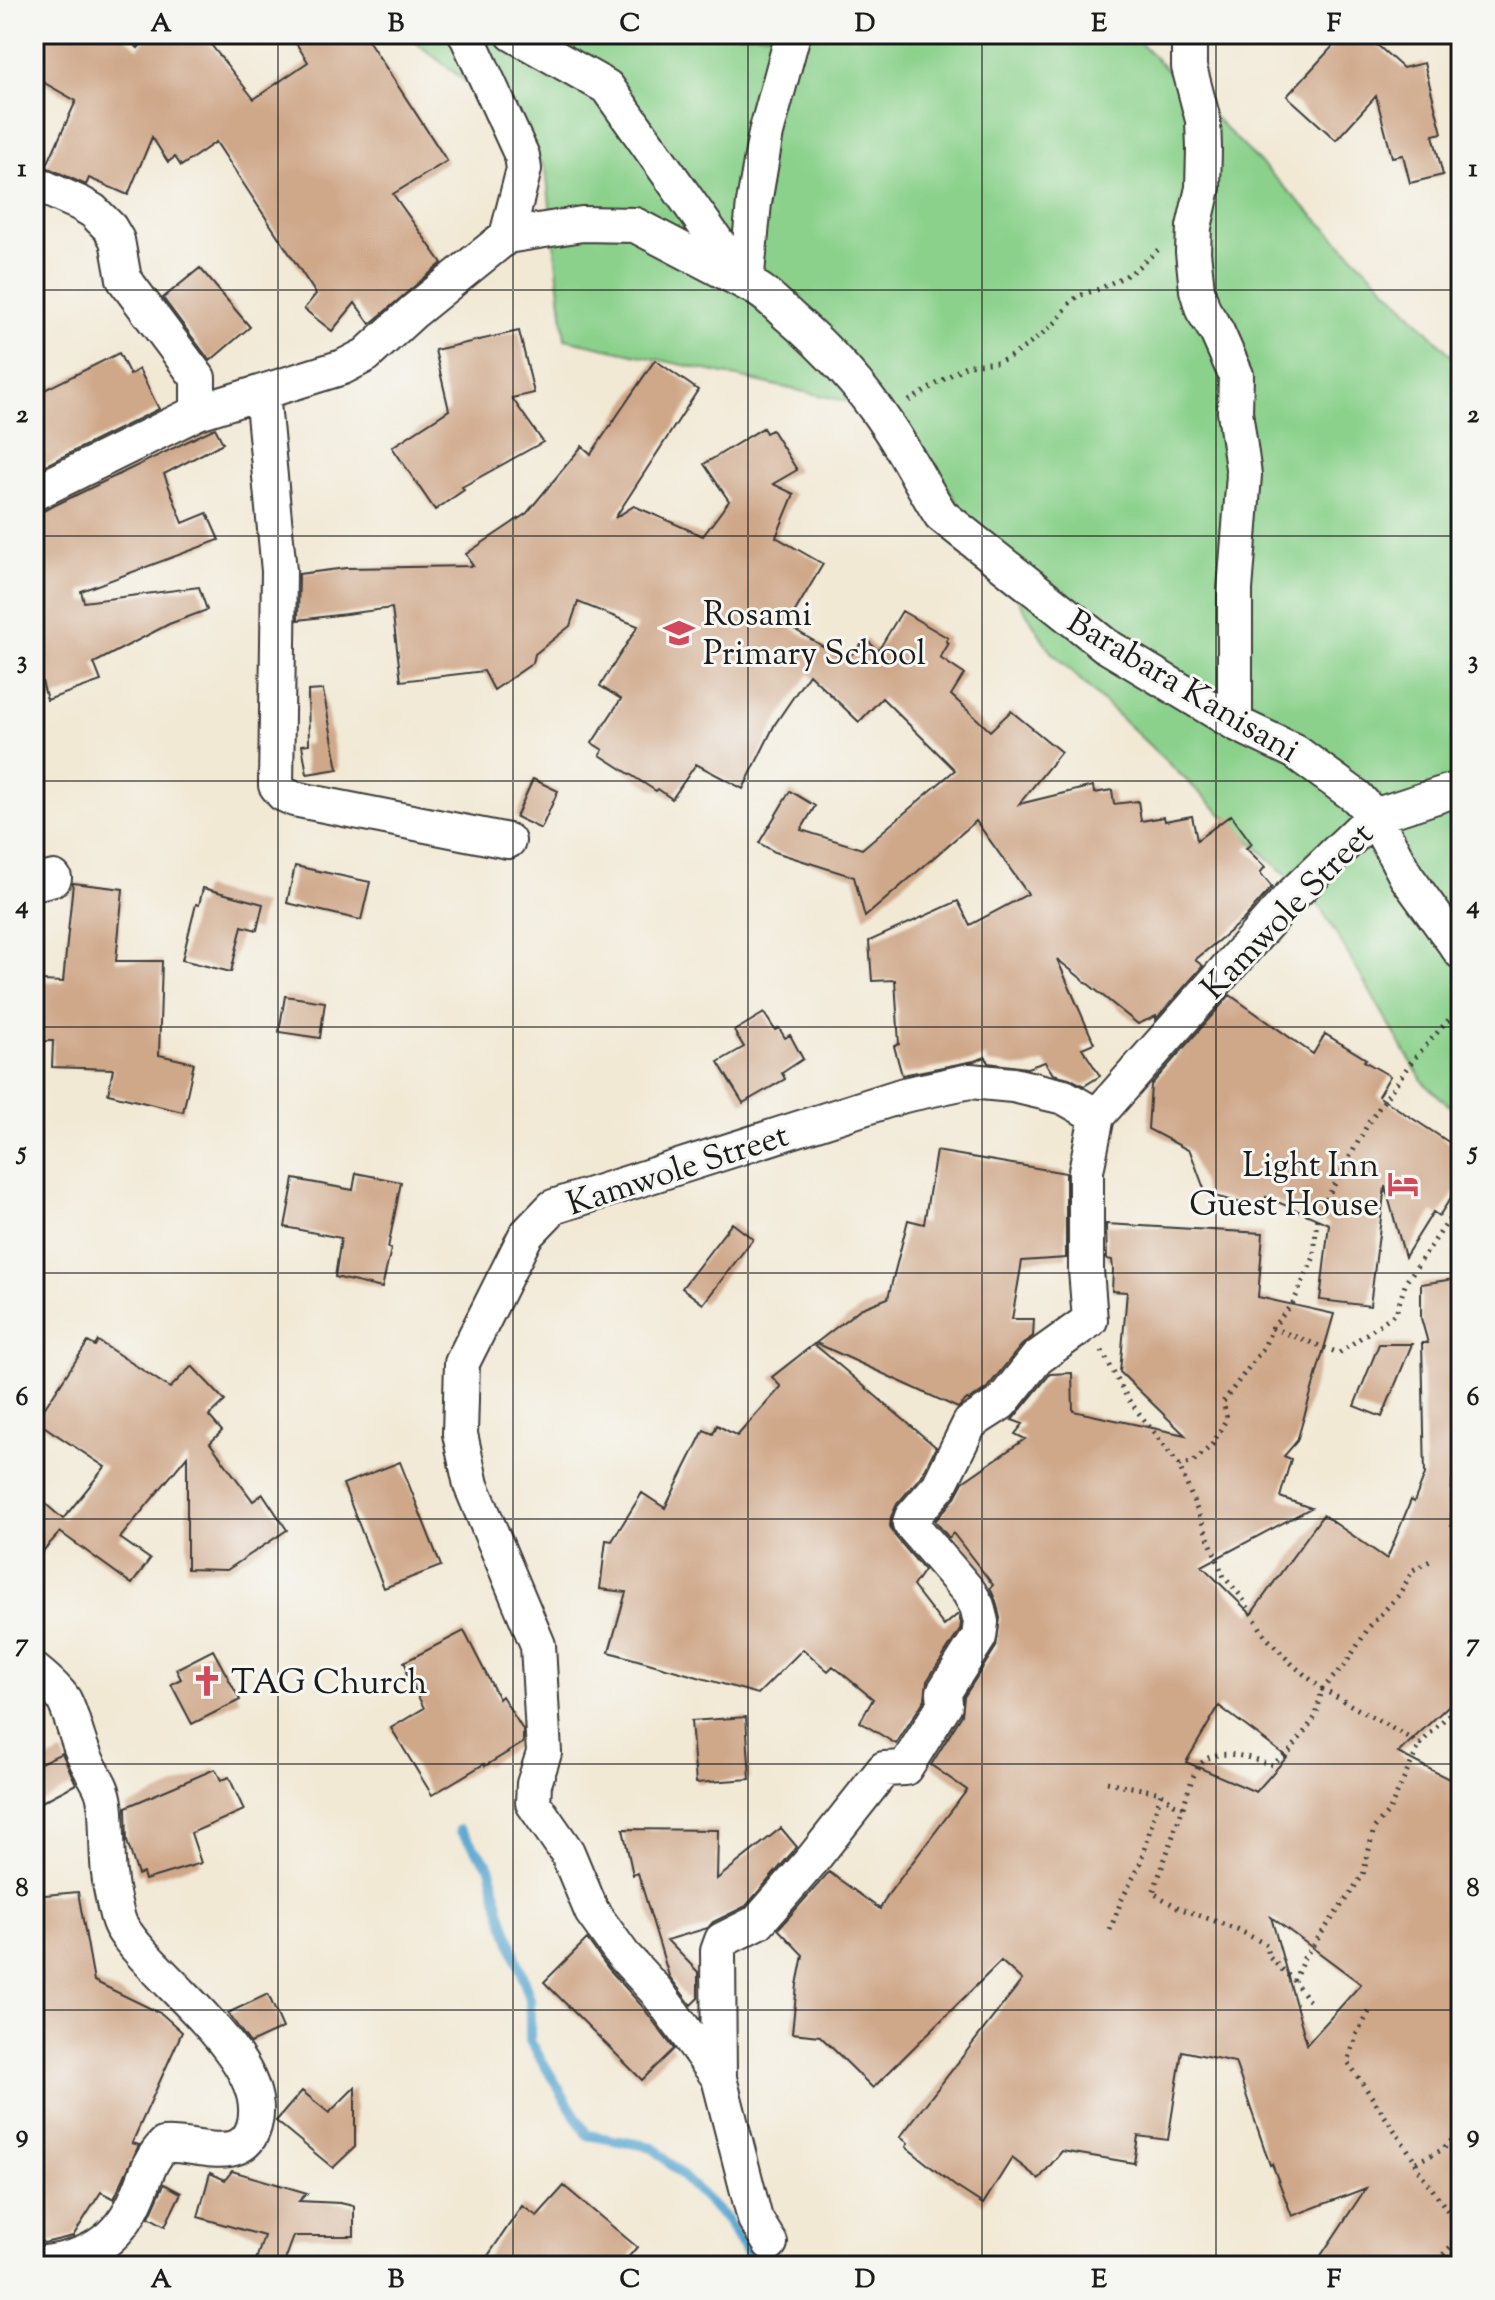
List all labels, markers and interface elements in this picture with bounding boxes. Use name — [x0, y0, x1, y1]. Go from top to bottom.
text: A — [150, 6, 172, 43]
text: B — [388, 6, 405, 43]
text: C — [620, 6, 640, 43]
text: D — [855, 6, 875, 43]
text: E — [1091, 6, 1107, 43]
text: F — [1327, 6, 1342, 43]
text: 1 — [18, 151, 27, 188]
text: 1 — [1469, 151, 1478, 188]
text: 2 — [16, 397, 29, 434]
text: 2 — [1467, 397, 1480, 434]
place label: Rosami Primary School — [703, 592, 926, 680]
street label: Barabara Kanisani — [1057, 599, 1308, 777]
school or university icon: Rosami Primary School — [662, 616, 696, 650]
text: 3 — [17, 643, 27, 680]
text: 3 — [1468, 643, 1478, 680]
street label: Kamwole Street — [1191, 812, 1386, 1012]
text: 4 — [14, 888, 29, 925]
text: 4 — [1465, 888, 1480, 925]
street label: Kamwole Street — [561, 1112, 796, 1230]
text: 5 — [16, 1134, 27, 1171]
text: 5 — [1467, 1134, 1478, 1171]
place label: Light Inn Guest House — [1189, 1143, 1379, 1231]
hotel icon: Light Inn Guest House — [1386, 1167, 1420, 1201]
text: 6 — [16, 1380, 29, 1417]
text: 6 — [1467, 1380, 1480, 1417]
text: 7 — [15, 1626, 29, 1663]
text: 7 — [1466, 1626, 1480, 1663]
place label: TAG Church — [231, 1660, 427, 1709]
church icon: TAG Church — [190, 1664, 224, 1698]
text: 8 — [15, 1871, 29, 1908]
text: 8 — [1466, 1871, 1480, 1908]
text: 9 — [16, 2117, 29, 2154]
text: 9 — [1467, 2117, 1480, 2154]
text: A — [150, 2262, 172, 2299]
text: B — [388, 2262, 405, 2299]
text: C — [620, 2262, 640, 2299]
text: D — [855, 2262, 875, 2299]
text: E — [1091, 2262, 1107, 2299]
text: F — [1327, 2262, 1342, 2299]

